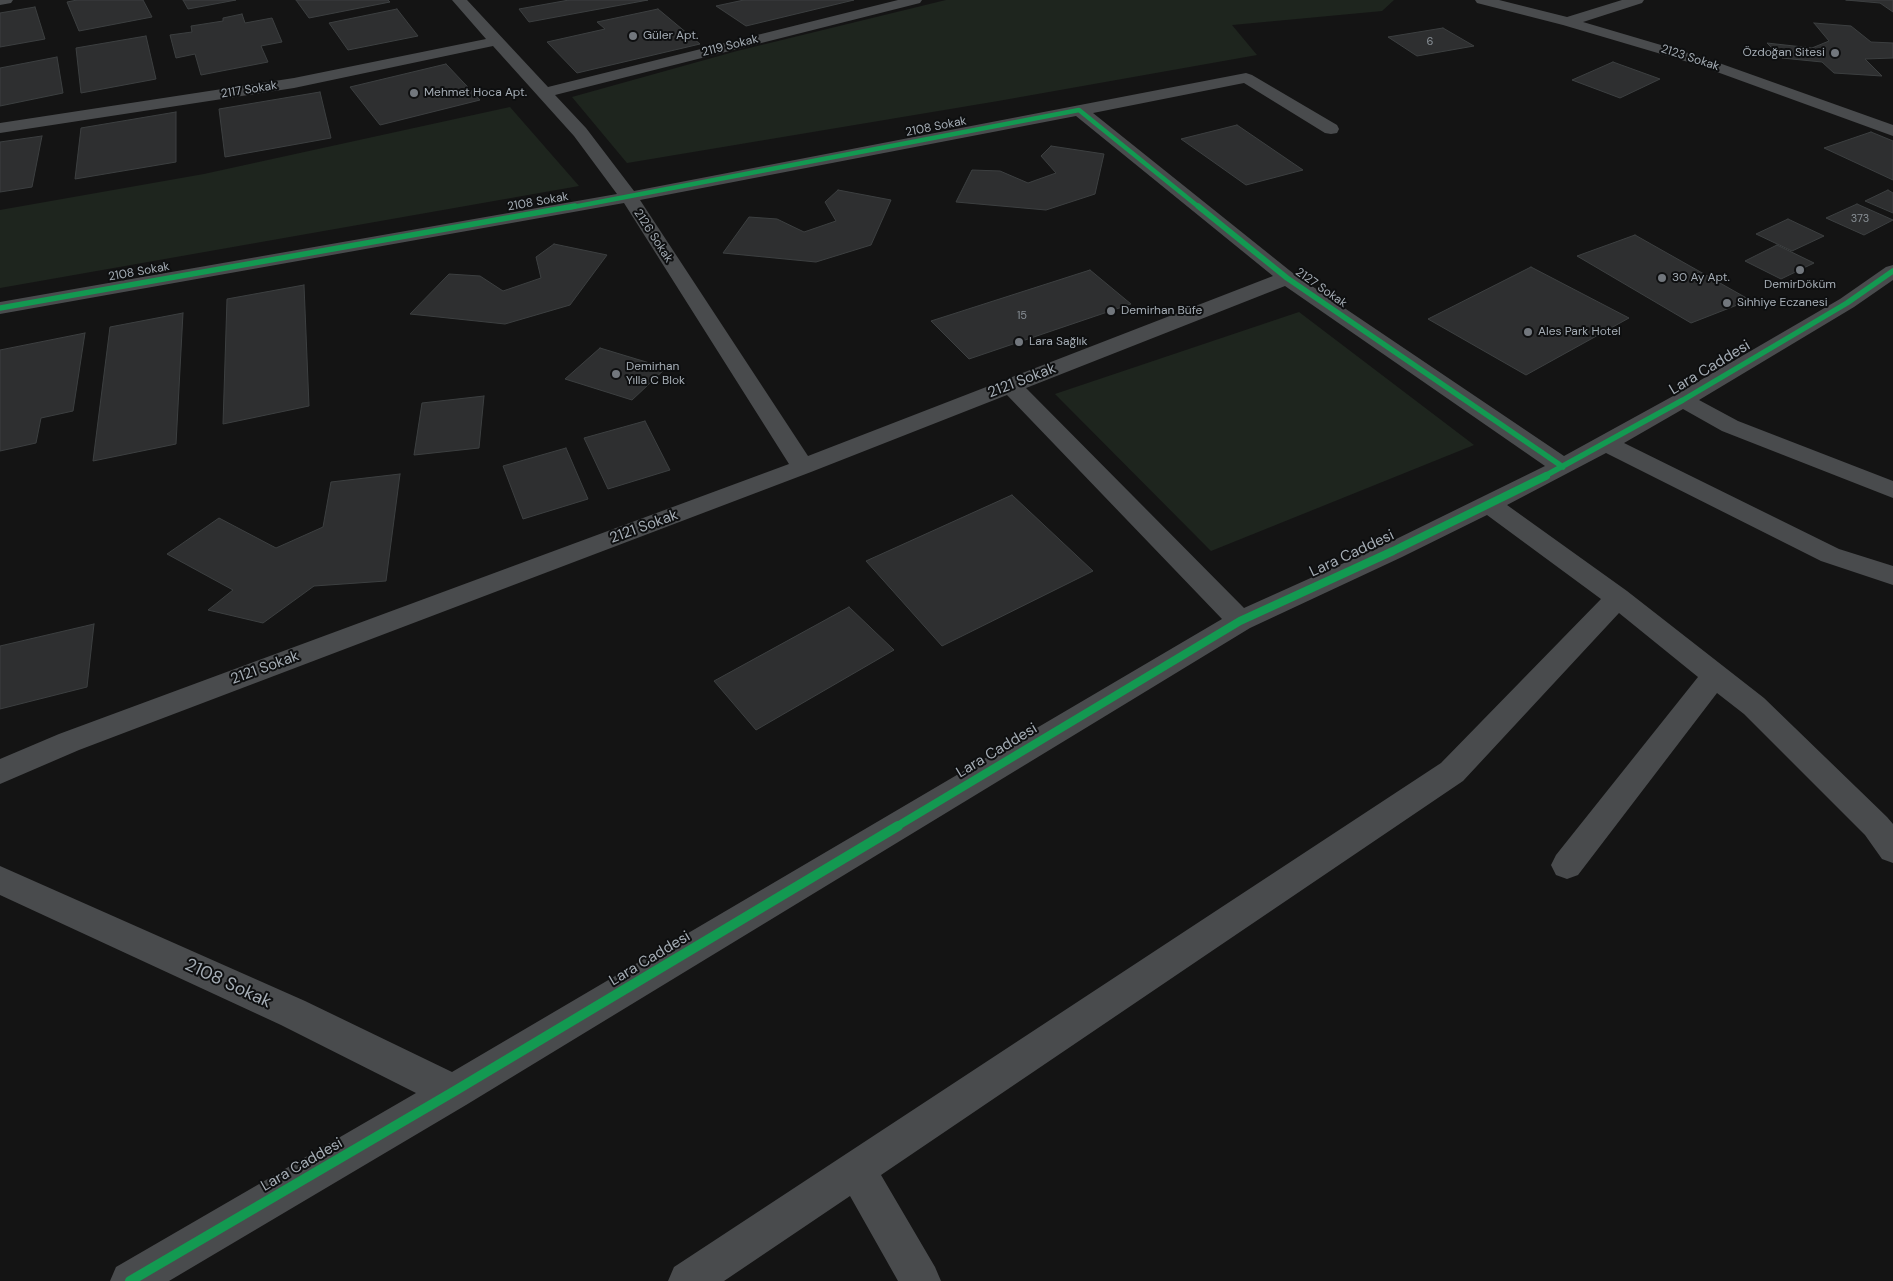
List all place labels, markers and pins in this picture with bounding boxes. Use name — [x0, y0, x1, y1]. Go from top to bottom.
place label: Güler Apt. — [643, 29, 698, 43]
marker: Güler Apt. — [627, 30, 639, 42]
place label: Özdoğan Sitesi — [1742, 46, 1825, 60]
marker: Özdoğan Sitesi — [1829, 47, 1841, 59]
place label: Mehmet Hoca Apt. — [424, 86, 527, 100]
marker: Mehmet Hoca Apt. — [408, 87, 420, 99]
marker: DemirDöküm — [1794, 264, 1806, 276]
place label: 30 Ay Apt. — [1672, 271, 1730, 285]
marker: 30 Ay Apt. — [1656, 272, 1668, 284]
place label: DemirDöküm — [1764, 278, 1836, 292]
place label: Sıhhiye Eczanesi — [1737, 296, 1828, 310]
marker: Sıhhiye Eczanesi — [1721, 297, 1733, 309]
place label: Demirhan Büfe — [1121, 304, 1202, 318]
marker: Demirhan Büfe — [1105, 305, 1117, 317]
place label: Ales Park Hotel — [1538, 325, 1621, 339]
marker: Ales Park Hotel — [1522, 326, 1534, 338]
place label: Lara Sağlık — [1029, 335, 1088, 349]
marker: Lara Sağlık — [1013, 336, 1025, 348]
place label: Demirhan Yılla C Blok — [626, 360, 685, 388]
marker: Demirhan Yılla C Blok — [610, 368, 622, 380]

